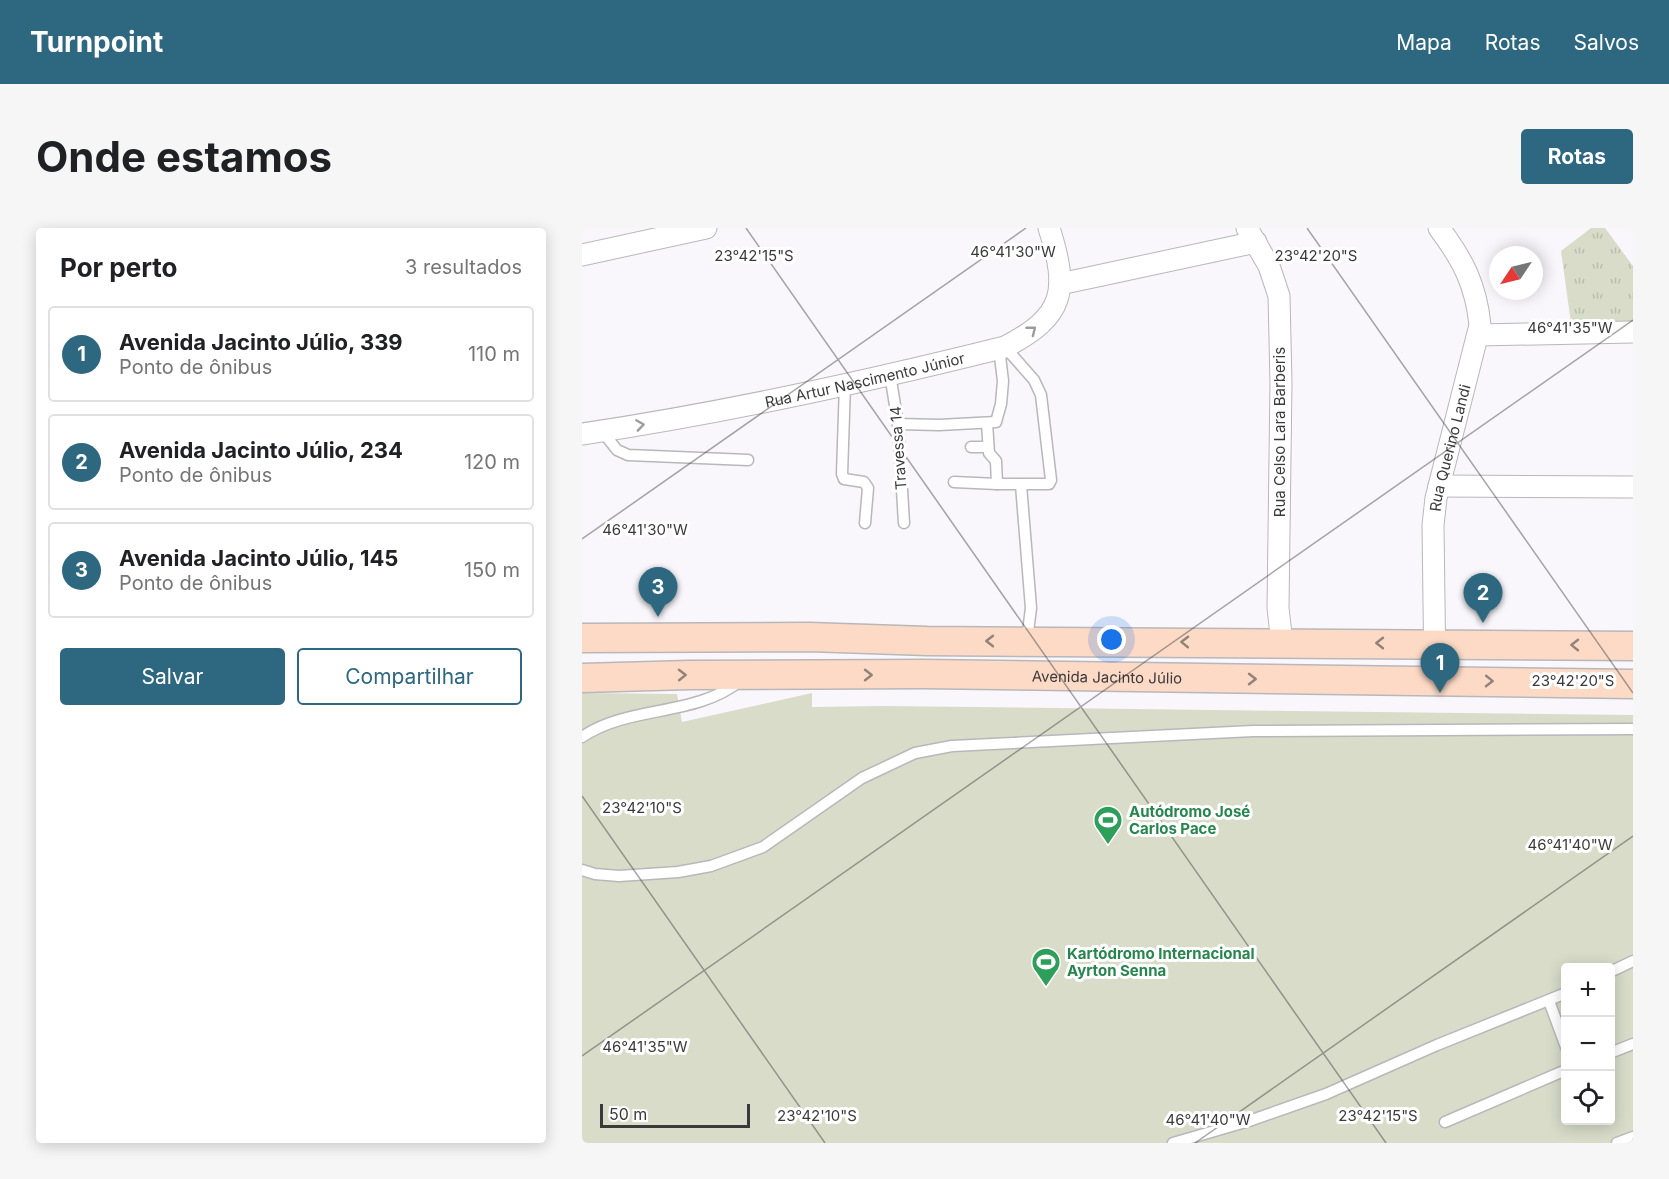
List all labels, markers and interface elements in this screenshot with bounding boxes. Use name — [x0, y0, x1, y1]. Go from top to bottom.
text: Turnpoint — [30, 25, 163, 59]
text: Mapa — [1396, 30, 1452, 55]
text: Rotas — [1485, 30, 1540, 55]
text: Salvos — [1573, 30, 1639, 55]
button: Rotas — [1521, 129, 1633, 184]
text: Onde estamos — [36, 131, 332, 182]
text: 46°41'30"W — [970, 242, 1056, 261]
text: 23°42'15"S — [714, 246, 794, 265]
text: 23°42'20"S — [1275, 246, 1357, 265]
north arrow — [1489, 246, 1543, 300]
text: Por perto — [60, 252, 178, 283]
text: 3 resultados — [405, 255, 522, 279]
text: 46°41'35"W — [1527, 318, 1613, 337]
one-way arrow — [1025, 327, 1036, 338]
text: Avenida Jacinto Júlio, 339 — [119, 329, 403, 355]
text: 1 — [77, 342, 86, 366]
text: 110 m — [468, 342, 520, 366]
street label: Rua Celso Lara Barberis — [1270, 347, 1289, 517]
street label: Rua Artur Nascimento Júnior — [763, 348, 967, 411]
text: Ponto de ônibus — [119, 355, 272, 379]
street label: Rua Querino Landi — [1425, 382, 1474, 512]
street label: Travessa 14 — [886, 406, 910, 490]
one-way arrow — [635, 420, 644, 432]
text: Avenida Jacinto Júlio, 234 — [119, 437, 403, 463]
text: 2 — [75, 450, 88, 474]
text: 120 m — [464, 450, 520, 474]
text: Ponto de ônibus — [119, 463, 272, 487]
text: 46°41'30"W — [602, 520, 688, 539]
text: Avenida Jacinto Júlio, 145 — [119, 545, 398, 571]
text: 3 — [75, 558, 88, 582]
text: 150 m — [464, 558, 520, 582]
pin: 3 — [638, 568, 678, 617]
text: Ponto de ônibus — [119, 571, 272, 595]
pin: 2 — [1464, 574, 1502, 623]
your location — [1097, 625, 1126, 654]
one-way arrow — [985, 635, 994, 647]
one-way arrow — [1180, 636, 1189, 648]
one-way arrow — [1375, 637, 1384, 649]
one-way arrow — [1570, 639, 1579, 651]
pin: 1 — [1420, 644, 1460, 693]
button: Salvar — [60, 648, 285, 705]
button: Compartilhar — [297, 648, 522, 705]
street label: Avenida Jacinto Júlio — [1032, 666, 1182, 687]
one-way arrow — [864, 668, 873, 681]
one-way arrow — [678, 669, 687, 682]
text: 23°42'20"S — [1532, 671, 1614, 690]
one-way arrow — [1248, 673, 1257, 685]
one-way arrow — [1485, 675, 1494, 687]
text: 23°42'10"S — [602, 798, 682, 817]
place label: Autódromo José Carlos Pace — [1129, 802, 1250, 838]
sports icon: Autódromo José Carlos Pace — [1092, 804, 1124, 846]
text: 46°41'40"W — [1527, 835, 1613, 854]
place label: Kartódromo Internacional Ayrton Senna — [1067, 944, 1255, 980]
sports icon: Kartódromo Internacional Ayrton Senna — [1030, 946, 1062, 988]
map controls — [1561, 963, 1615, 1125]
button: + — [1561, 963, 1615, 1017]
button: − — [1561, 1017, 1615, 1071]
text: 46°41'35"W — [602, 1037, 688, 1056]
button: locate — [1561, 1071, 1615, 1125]
scale bar — [600, 1101, 750, 1128]
text: 50 m — [609, 1104, 647, 1124]
text: 23°42'10"S — [777, 1106, 857, 1125]
text: 23°42'15"S — [1338, 1106, 1418, 1125]
text: 46°41'40"W — [1165, 1110, 1251, 1129]

